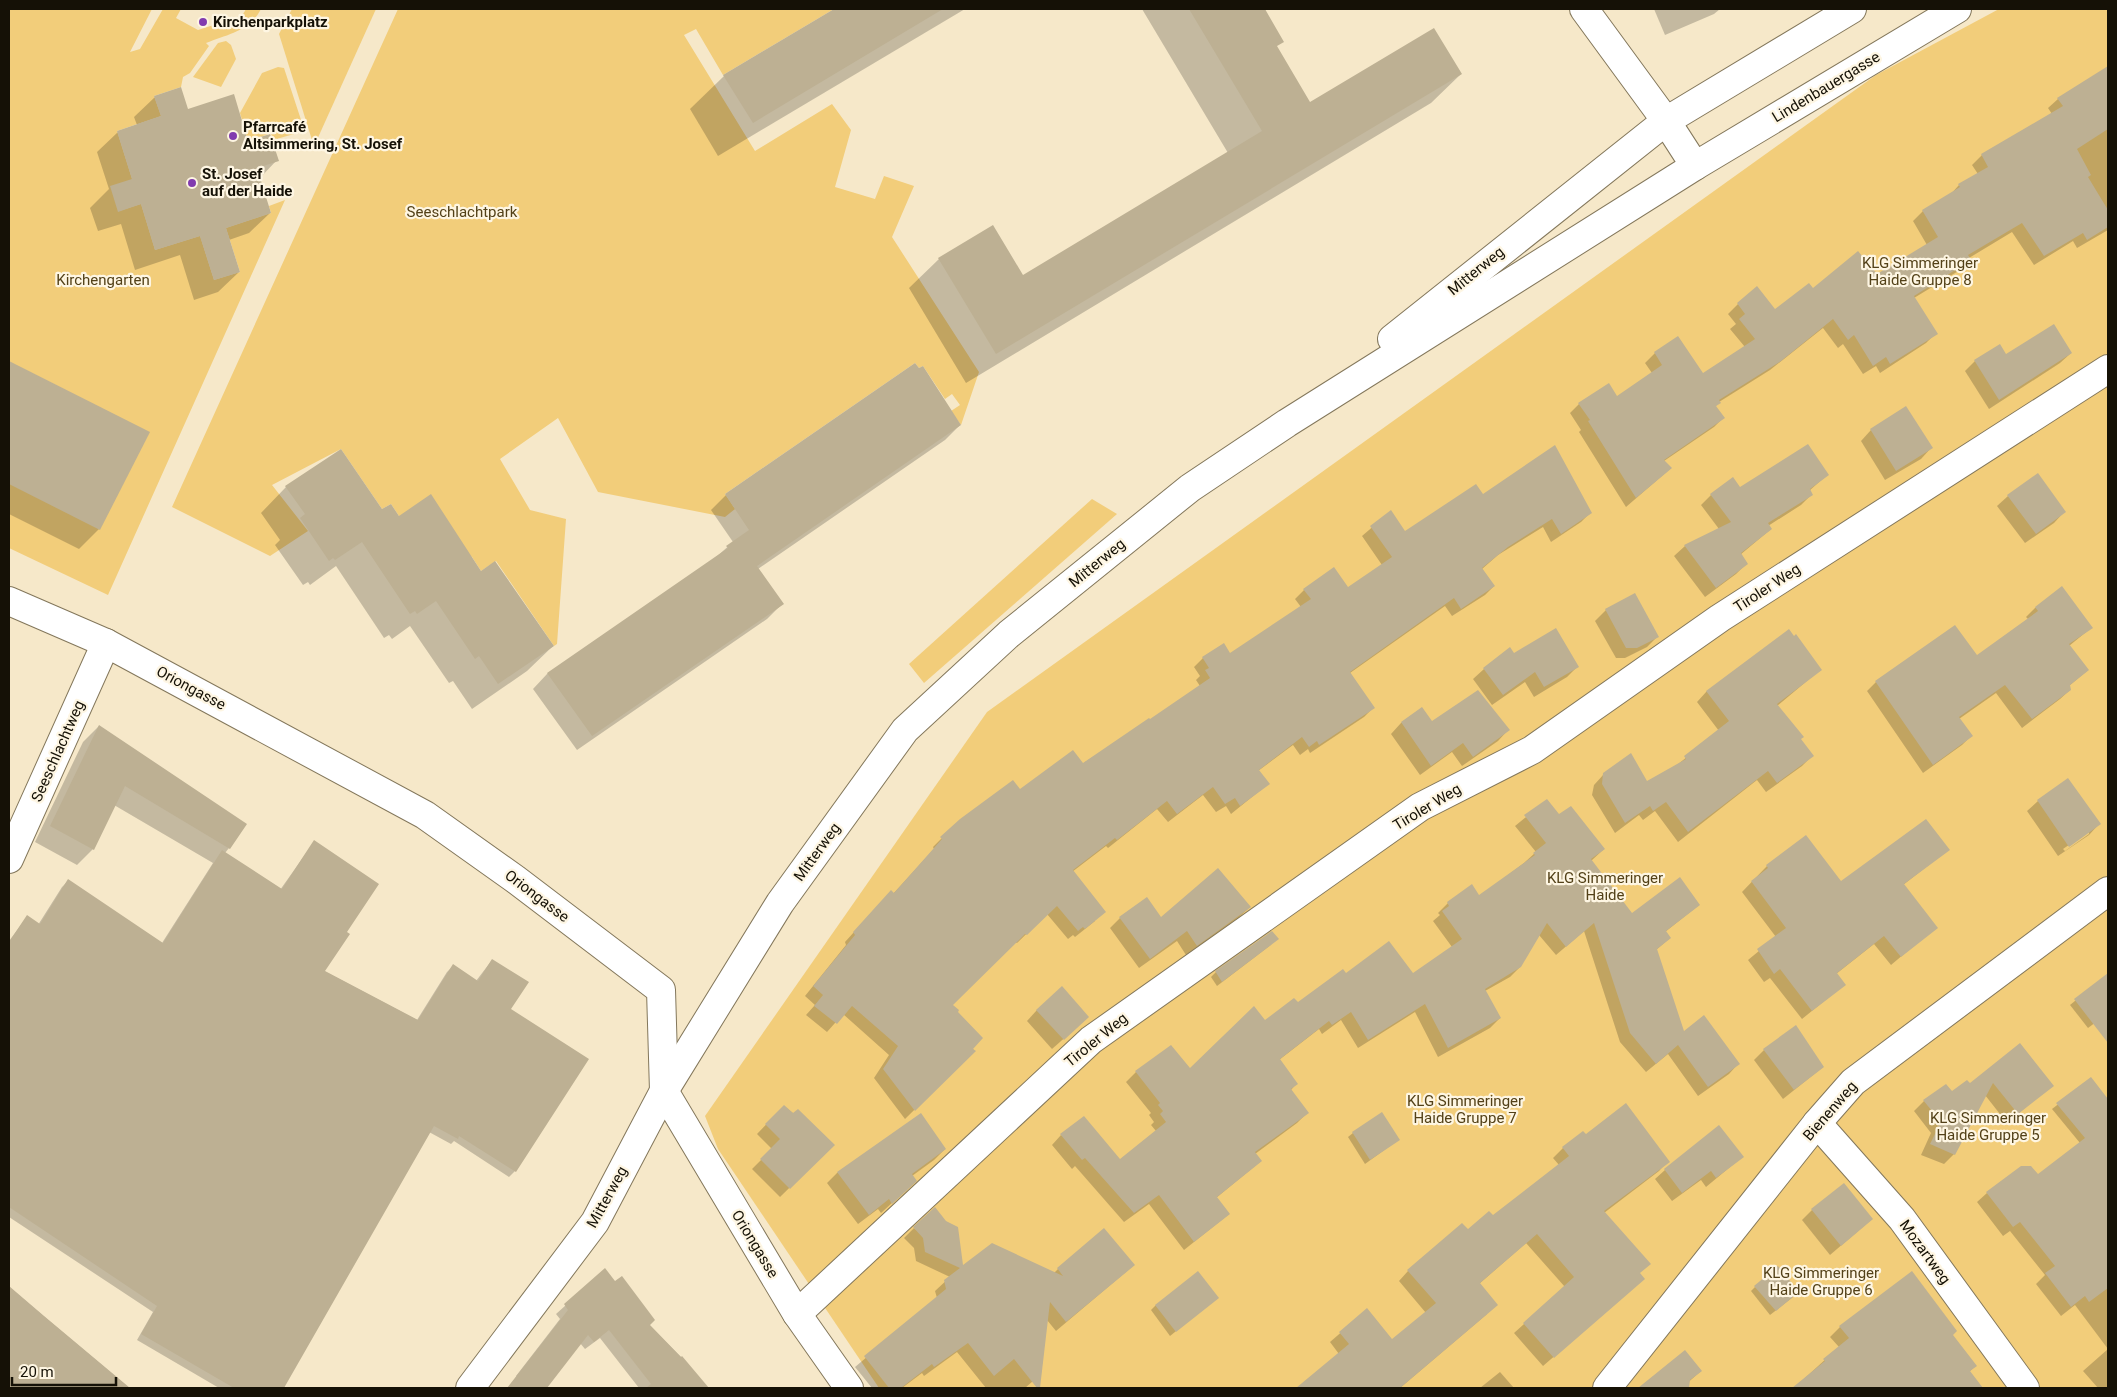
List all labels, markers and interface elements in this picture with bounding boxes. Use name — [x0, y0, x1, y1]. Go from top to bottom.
place label: Kirchenparkplatz — [213, 13, 328, 31]
marker: Kirchenparkplatz — [197, 16, 209, 28]
street label: Lindenbauergasse — [1769, 48, 1883, 126]
place label: Pfarrcafé Altsimmering, St. Josef — [243, 118, 403, 153]
marker: Pfarrcafé Altsimmering, St. Josef — [227, 130, 239, 142]
place label: St. Josef auf der Haide — [202, 165, 292, 200]
marker: St. Josef auf der Haide — [186, 177, 198, 189]
park label: Seeschlachtpark — [407, 203, 518, 221]
street label: Mitterweg — [1444, 243, 1508, 299]
park label: KLG Simmeringer Haide Gruppe 8 — [1862, 254, 1978, 289]
park label: Kirchengarten — [56, 271, 150, 289]
street label: Mitterweg — [1065, 535, 1129, 591]
street label: Tiroler Weg — [1730, 560, 1804, 616]
street label: Oriongasse — [153, 662, 229, 714]
street label: Seeschlachtweg — [28, 697, 88, 805]
street label: Tiroler Weg — [1390, 780, 1464, 834]
street label: Mitterweg — [790, 819, 844, 885]
street label: Oriongasse — [501, 866, 573, 926]
park label: KLG Simmeringer Haide — [1547, 869, 1663, 904]
street label: Tiroler Weg — [1061, 1009, 1131, 1071]
street label: Bienenweg — [1799, 1078, 1861, 1144]
park label: KLG Simmeringer Haide Gruppe 7 — [1407, 1092, 1523, 1127]
park label: KLG Simmeringer Haide Gruppe 5 — [1930, 1109, 2046, 1144]
street label: Mitterweg — [583, 1163, 631, 1231]
street label: Oriongasse — [728, 1207, 782, 1281]
street label: Mozartweg — [1896, 1216, 1954, 1288]
park label: KLG Simmeringer Haide Gruppe 6 — [1763, 1264, 1879, 1299]
scale bar — [12, 1354, 116, 1386]
text: 20 m — [20, 1363, 54, 1381]

